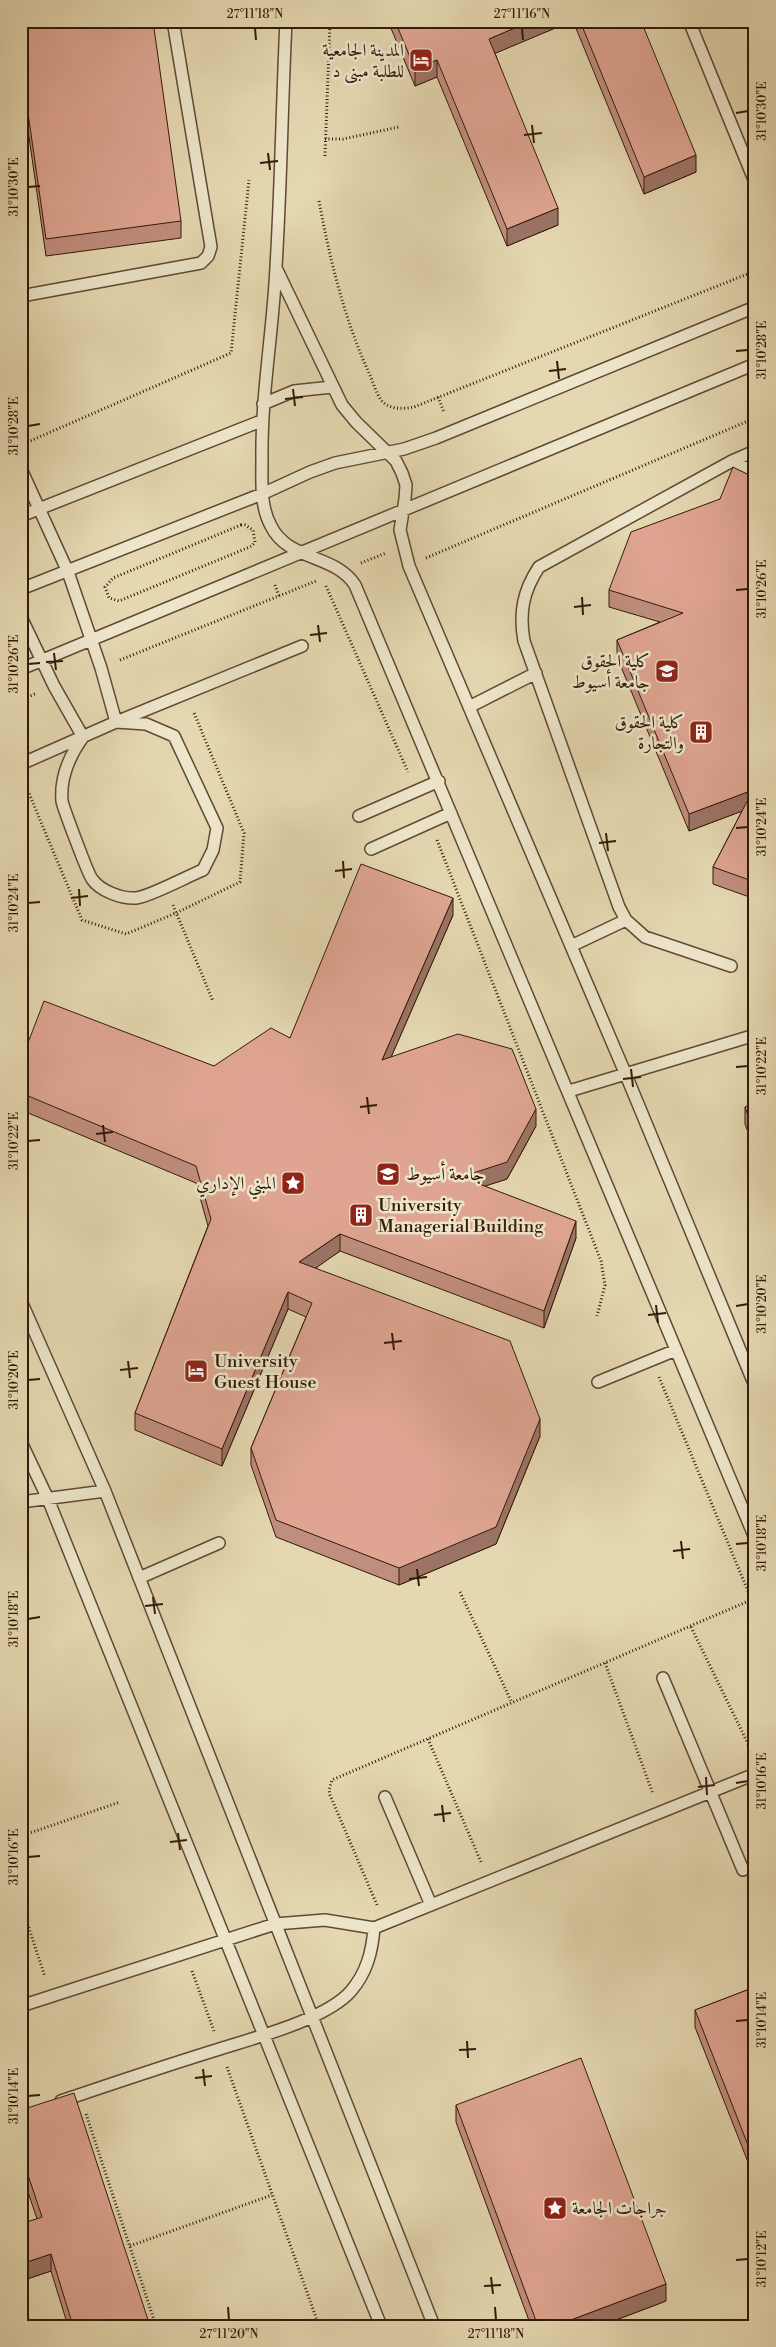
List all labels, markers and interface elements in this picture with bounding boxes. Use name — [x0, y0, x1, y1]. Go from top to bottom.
text: 27°11'18"N — [227, 7, 283, 22]
text: 27°11'16"N — [494, 7, 550, 22]
place label: المدينة الجامعية للطلبة مبنى د — [322, 39, 404, 84]
hotel icon: المدينة الجامعية للطلبة مبنى د — [408, 47, 434, 73]
text: 31°10'30"E — [755, 82, 770, 140]
text: 31°10'30"E — [7, 158, 22, 216]
text: 31°10'28"E — [755, 321, 770, 379]
text: 31°10'28"E — [7, 397, 22, 455]
text: 31°10'26"E — [755, 560, 770, 618]
text: 31°10'26"E — [7, 635, 22, 693]
place label: كلية الحقوق جامعة أسيوط — [572, 650, 650, 694]
school or university icon: كلية الحقوق جامعة أسيوط — [654, 658, 680, 684]
place label: كلية الحقوق والتجارة — [614, 711, 684, 755]
building icon: كلية الحقوق والتجارة — [688, 719, 714, 745]
text: 31°10'24"E — [755, 798, 770, 856]
text: 31°10'24"E — [7, 874, 22, 932]
text: 31°10'22"E — [755, 1037, 770, 1095]
text: 31°10'22"E — [7, 1112, 22, 1170]
school or university icon: جامعة أسيوط — [375, 1161, 401, 1187]
place label: جامعة أسيوط — [406, 1161, 484, 1186]
place icon: المبني الإداري — [280, 1170, 306, 1196]
place label: المبني الإداري — [196, 1172, 276, 1200]
place label: University Managerial Building — [378, 1194, 544, 1238]
building icon: University Managerial Building — [348, 1202, 374, 1228]
text: 31°10'20"E — [755, 1274, 770, 1334]
text: 31°10'20"E — [7, 1350, 22, 1410]
place label: University Guest House — [214, 1350, 317, 1394]
hotel icon: University Guest House — [183, 1358, 209, 1384]
text: 31°10'18"E — [755, 1515, 770, 1571]
text: 31°10'18"E — [7, 1591, 22, 1647]
text: 31°10'16"E — [755, 1753, 770, 1809]
text: 31°10'16"E — [7, 1829, 22, 1885]
text: 31°10'14"E — [755, 1992, 770, 2048]
text: 31°10'14"E — [7, 2068, 22, 2124]
place icon: جراجات الجامعة — [542, 2195, 568, 2221]
place label: جراجات الجامعة — [572, 2197, 667, 2220]
text: 31°10'12"E — [755, 2231, 770, 2287]
text: 27°11'20"N — [199, 2327, 259, 2342]
text: 27°11'18"N — [468, 2327, 524, 2342]

